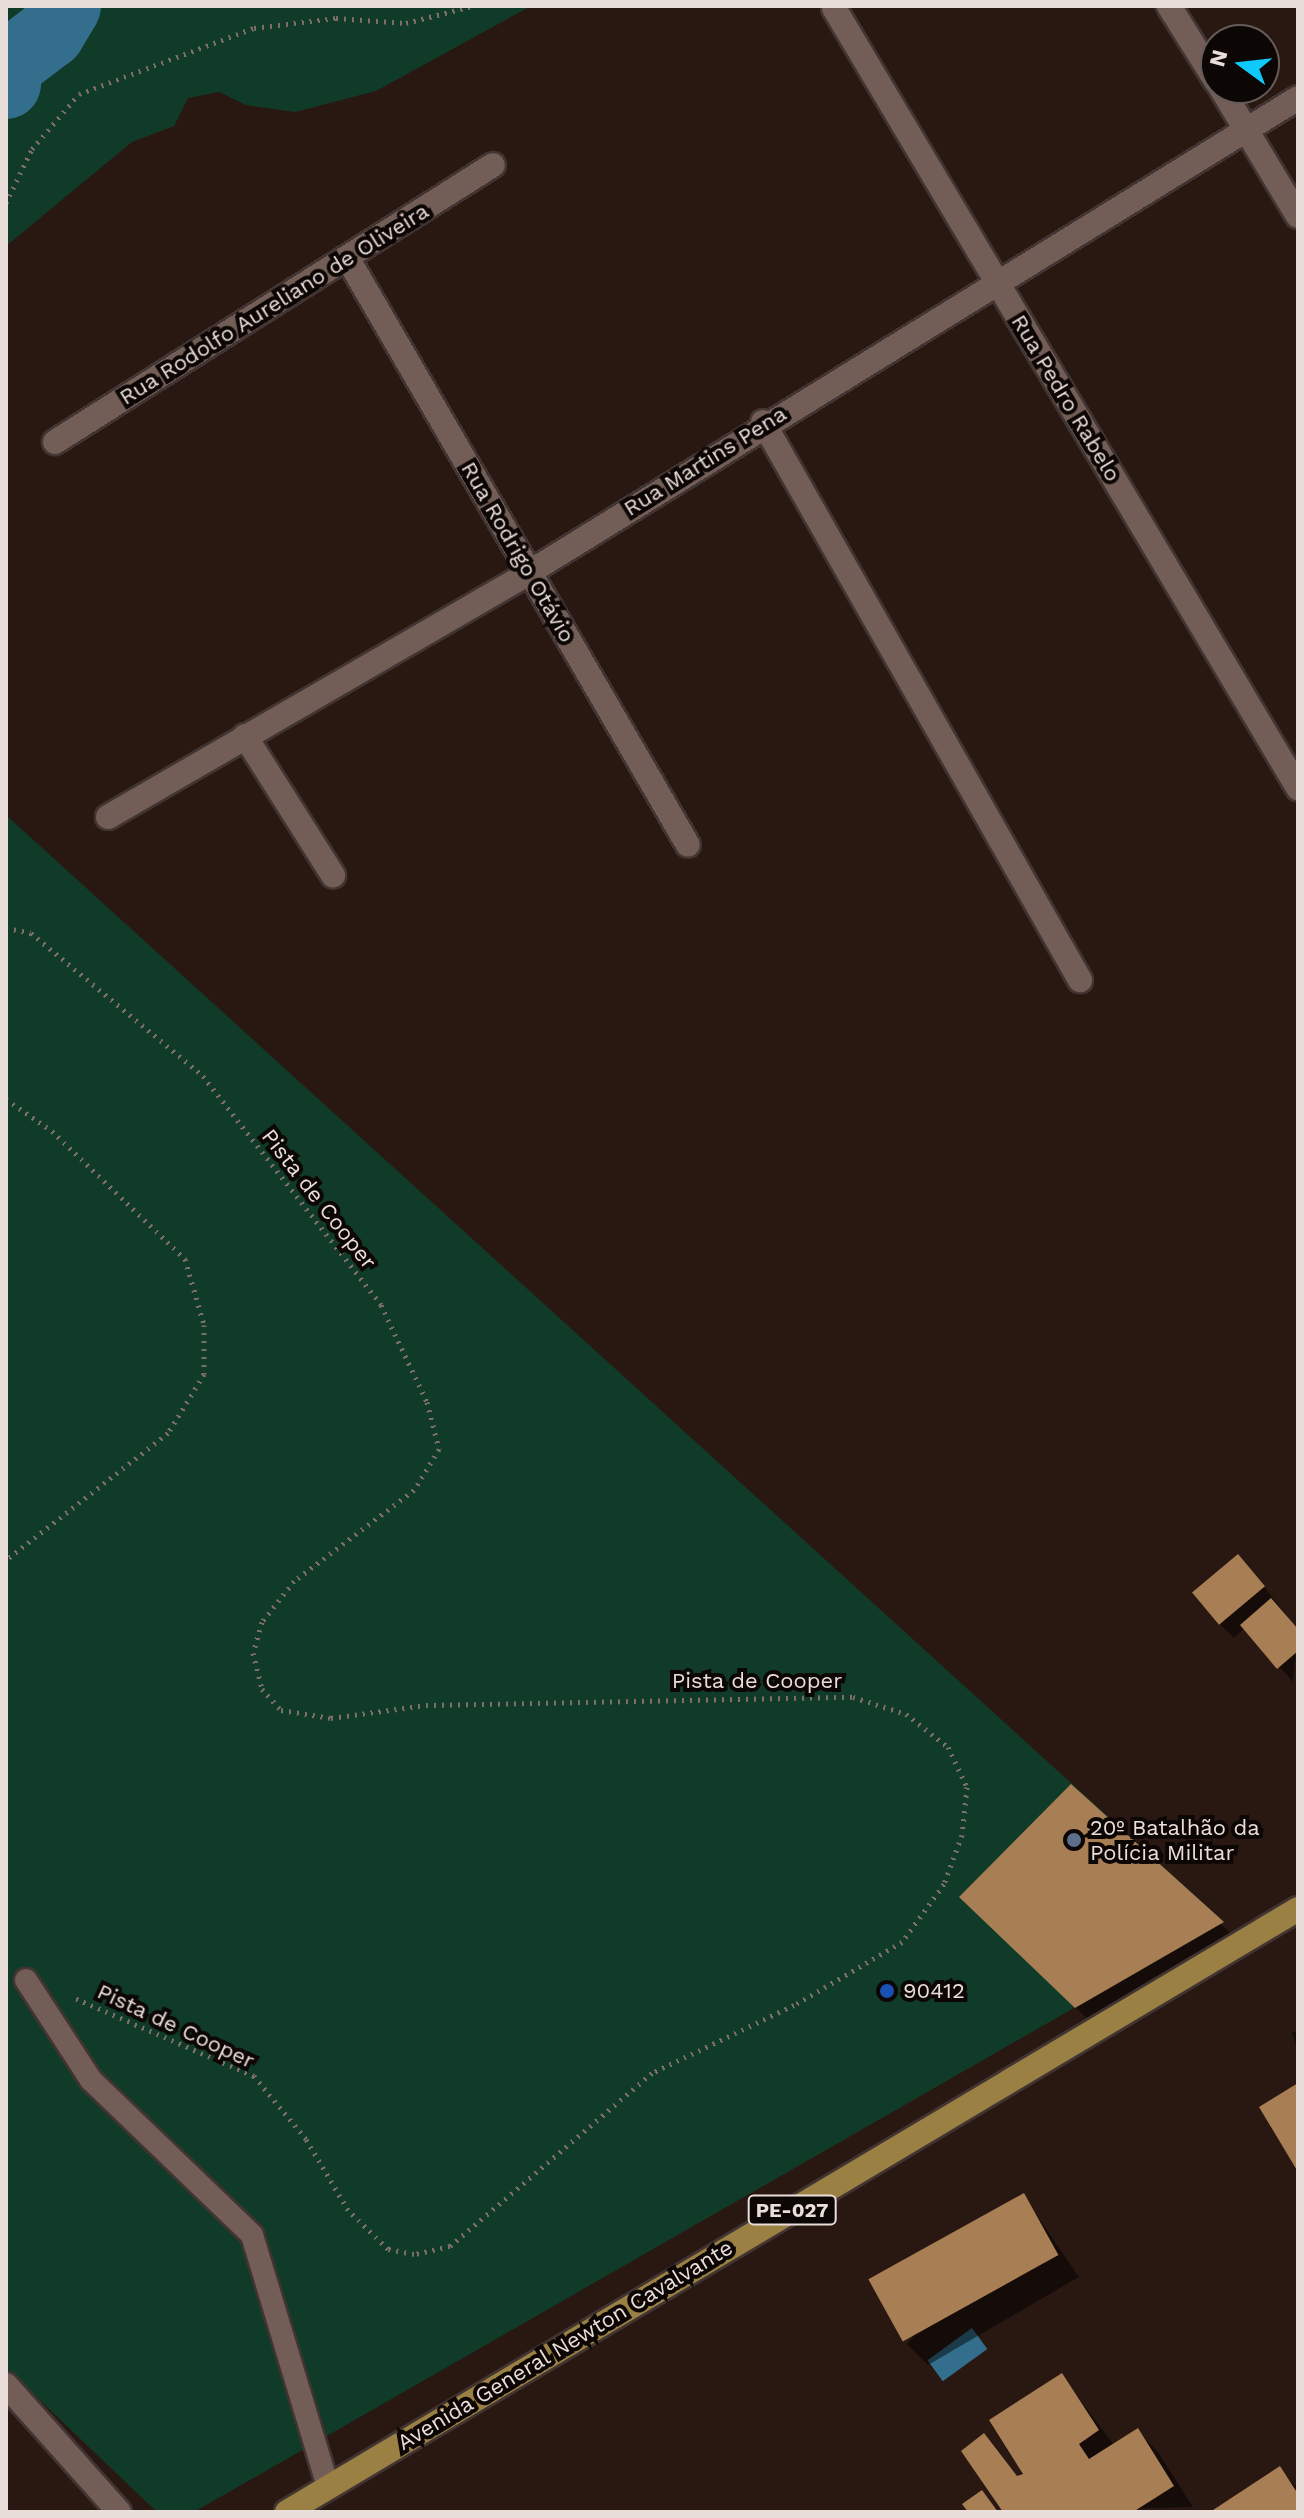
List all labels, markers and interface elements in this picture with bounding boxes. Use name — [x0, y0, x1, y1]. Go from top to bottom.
north arrow — [1200, 24, 1280, 104]
text: N — [1204, 47, 1232, 69]
street label: Rua Rodolfo Aureliano de Oliveira — [114, 197, 434, 411]
street label: Rua Pedro Rabelo — [1006, 310, 1126, 486]
street label: Rua Martins Pena — [619, 400, 791, 522]
street label: Rua Rodrigo Otávio — [455, 457, 581, 647]
street label: Pista de Cooper — [256, 1124, 382, 1274]
street label: Pista de Cooper — [672, 1668, 842, 1694]
place label: 20º Batalhão da Polícia Militar — [1090, 1814, 1260, 1866]
marker: 20º Batalhão da Polícia Militar — [1065, 1831, 1083, 1849]
street label: Pista de Cooper — [93, 1978, 259, 2074]
place label: 90412 — [903, 1978, 965, 2004]
marker: 90412 — [878, 1982, 896, 2000]
road number: PE-027 — [746, 2194, 838, 2226]
street label: Avenida General Newton Cavalvante — [392, 2234, 738, 2456]

